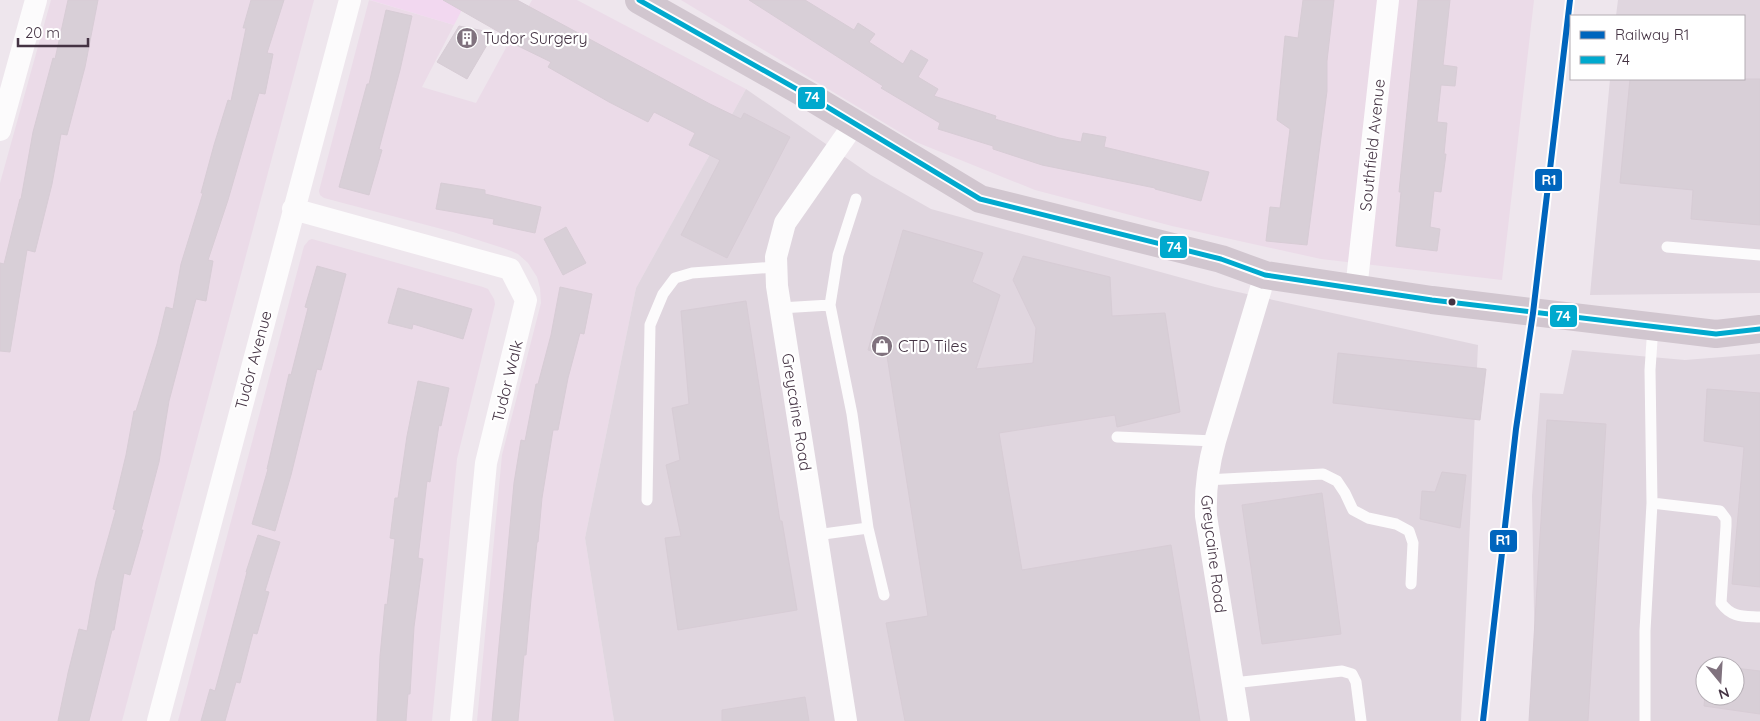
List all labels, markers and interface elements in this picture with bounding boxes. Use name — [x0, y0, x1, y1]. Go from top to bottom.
scale bar — [18, 15, 88, 47]
legend — [1570, 15, 1745, 80]
text: 20 m — [25, 23, 60, 42]
text: Railway R1 — [1615, 25, 1689, 44]
building icon: Tudor Surgery — [455, 26, 479, 50]
place label: Tudor Surgery — [483, 28, 588, 48]
text: 74 — [1615, 50, 1630, 69]
street label: Southfield Avenue — [1355, 78, 1389, 212]
line badge: 74 — [797, 86, 826, 110]
text: 74 — [804, 88, 820, 106]
line badge: R1 — [1534, 168, 1563, 192]
text: R1 — [1541, 171, 1557, 189]
line badge: 74 — [1159, 235, 1188, 259]
text: 74 — [1166, 238, 1182, 256]
unlabelled marker — [1447, 297, 1457, 307]
line badge: 74 — [1549, 304, 1578, 328]
text: 74 — [1555, 307, 1571, 325]
street label: Tudor Avenue — [230, 308, 276, 412]
shop icon: CTD Tiles — [870, 334, 894, 358]
place label: CTD Tiles — [898, 336, 967, 356]
street label: Tudor Walk — [487, 338, 527, 424]
street label: Greycaine Road — [778, 352, 816, 472]
street label: Greycaine Road — [1197, 494, 1231, 614]
line badge: R1 — [1489, 529, 1518, 553]
text: R1 — [1495, 531, 1511, 549]
north arrow — [1695, 656, 1745, 706]
text: N — [1716, 683, 1732, 704]

